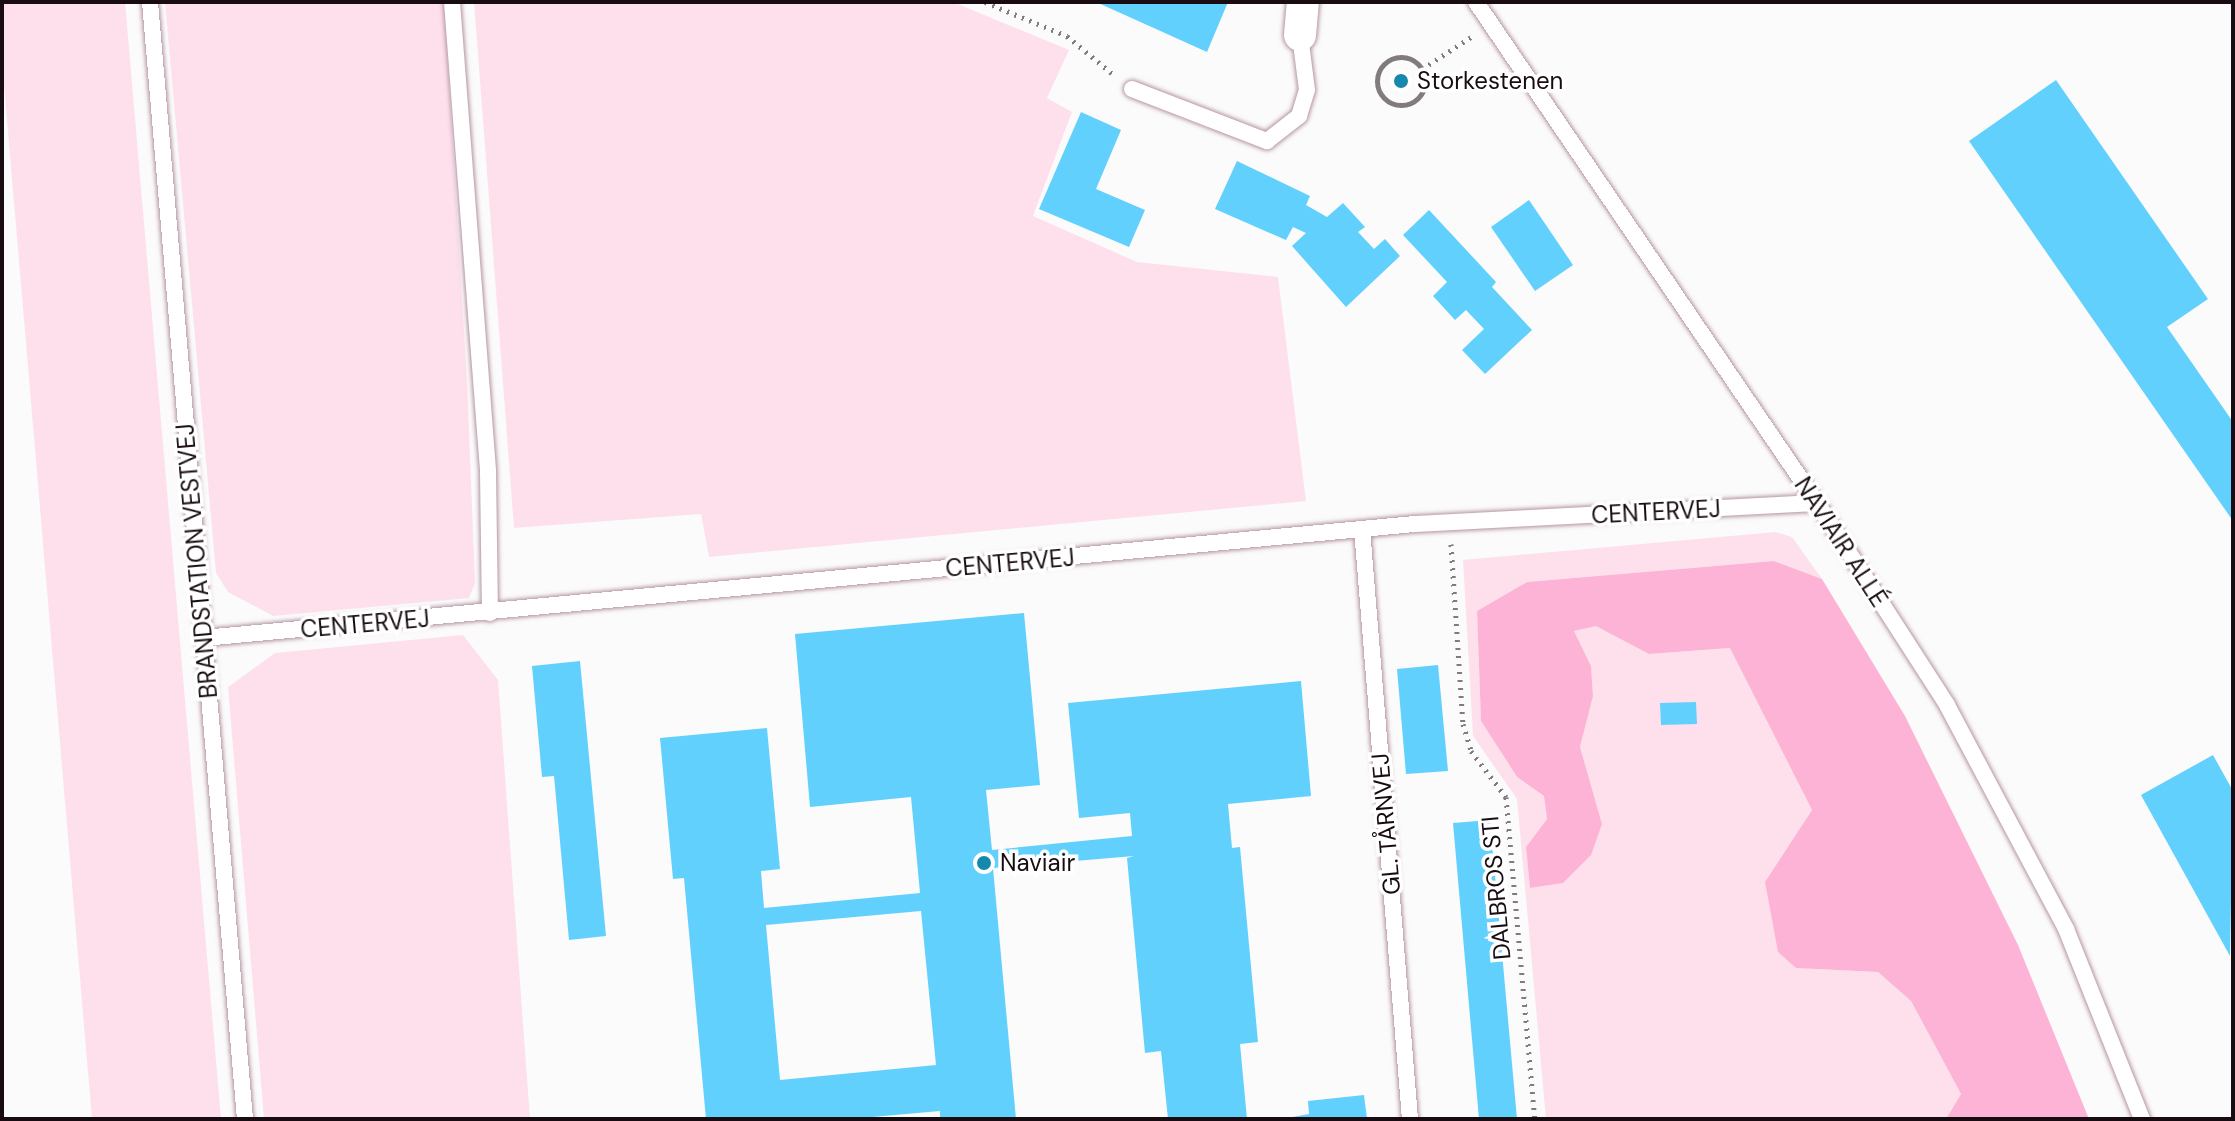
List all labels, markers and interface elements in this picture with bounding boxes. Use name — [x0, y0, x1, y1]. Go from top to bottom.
place label: Storkestenen — [1417, 67, 1563, 95]
marker: Storkestenen — [1392, 72, 1410, 90]
street label: BRANDSTATION VESTVEJ — [171, 422, 223, 700]
street label: NAVIAIR ALLÉ — [1788, 472, 1894, 612]
street label: CENTERVEJ — [1591, 494, 1721, 530]
street label: CENTERVEJ — [944, 543, 1076, 583]
street label: CENTERVEJ — [299, 604, 431, 644]
street label: GL. TÅRNVEJ — [1365, 752, 1407, 896]
street label: DALBROS STI — [1475, 815, 1517, 961]
place label: Naviair — [1000, 849, 1075, 877]
marker: Naviair — [975, 854, 993, 872]

